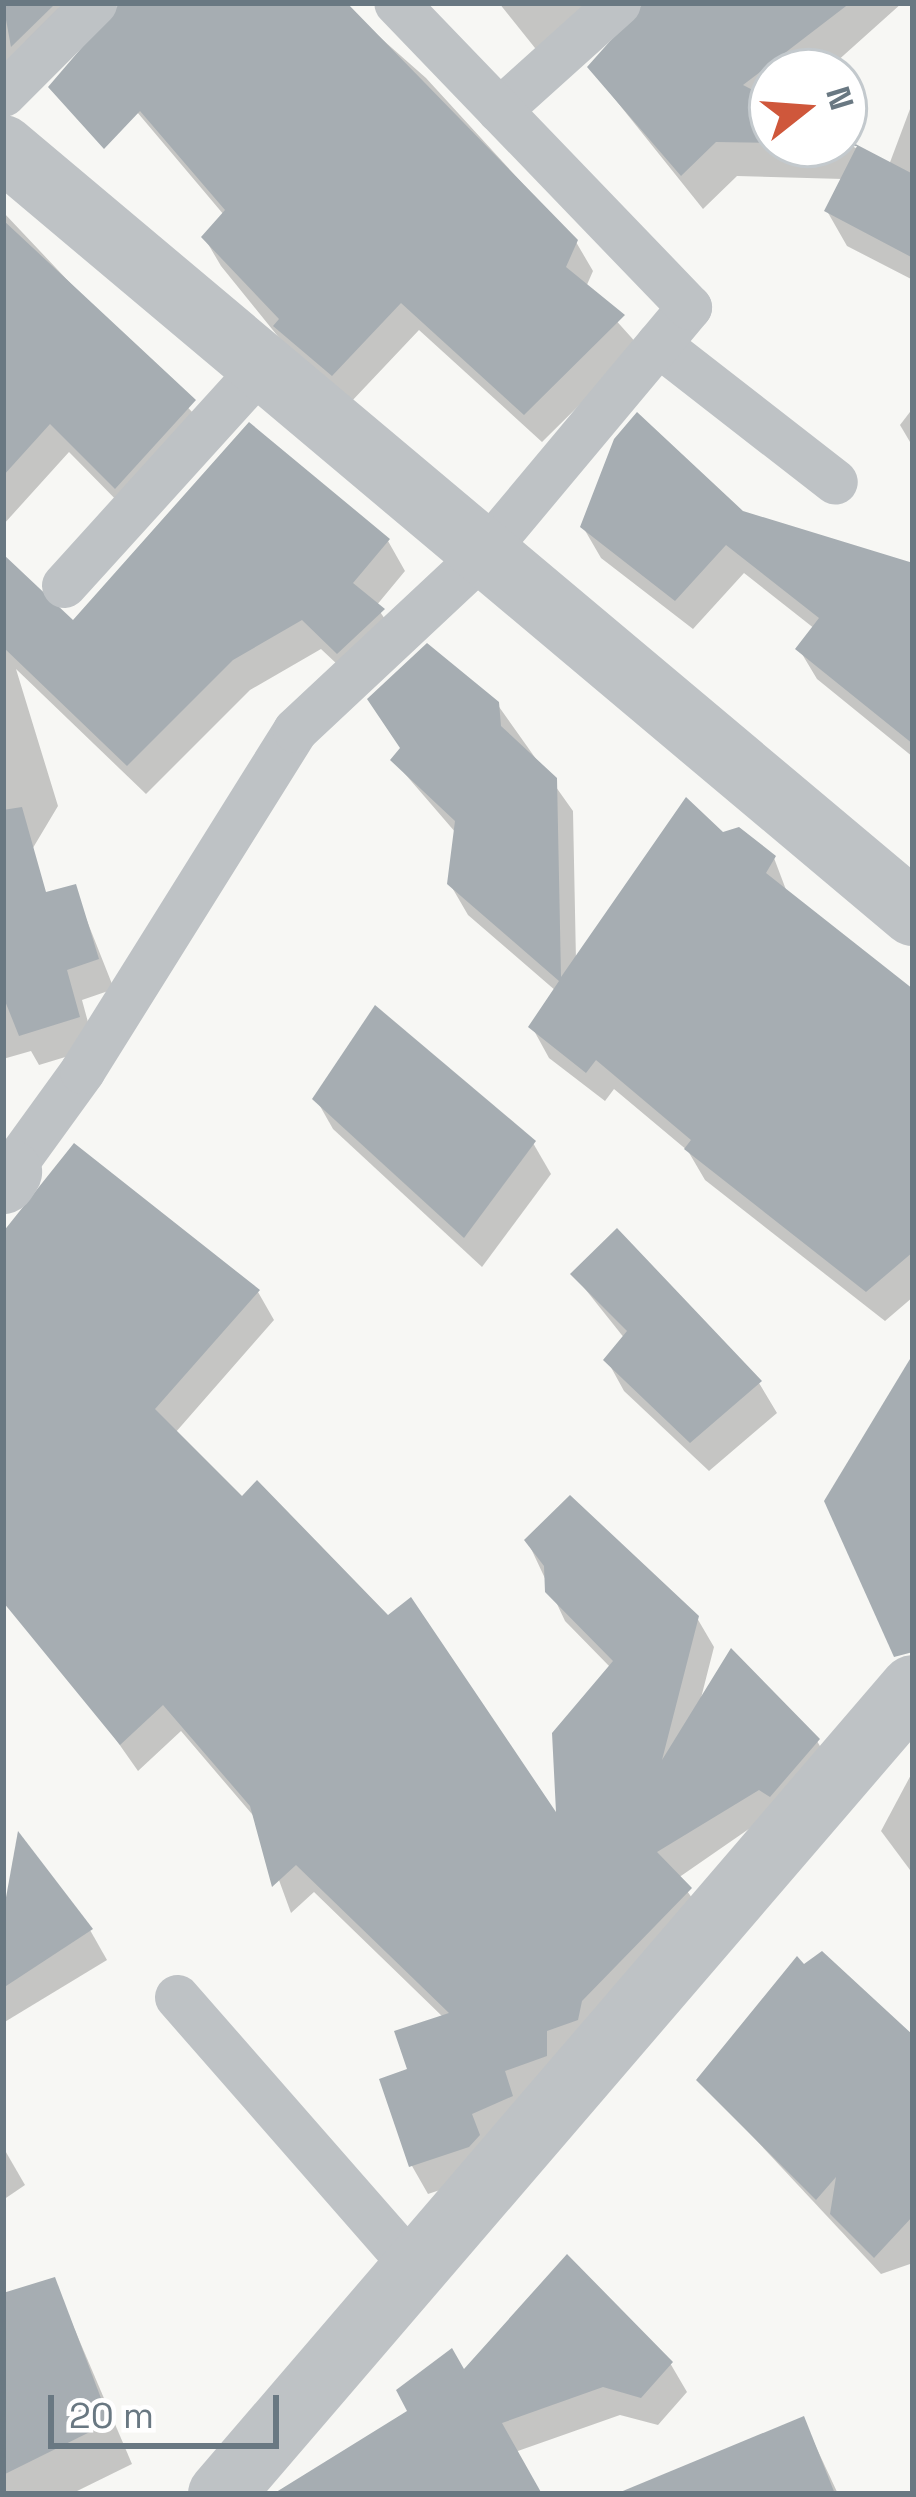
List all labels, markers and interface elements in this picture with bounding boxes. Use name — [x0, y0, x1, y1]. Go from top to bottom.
north arrow — [748, 48, 868, 168]
text: N — [816, 82, 863, 115]
scale bar — [54, 2371, 285, 2445]
text: 20 m — [69, 2393, 154, 2439]

